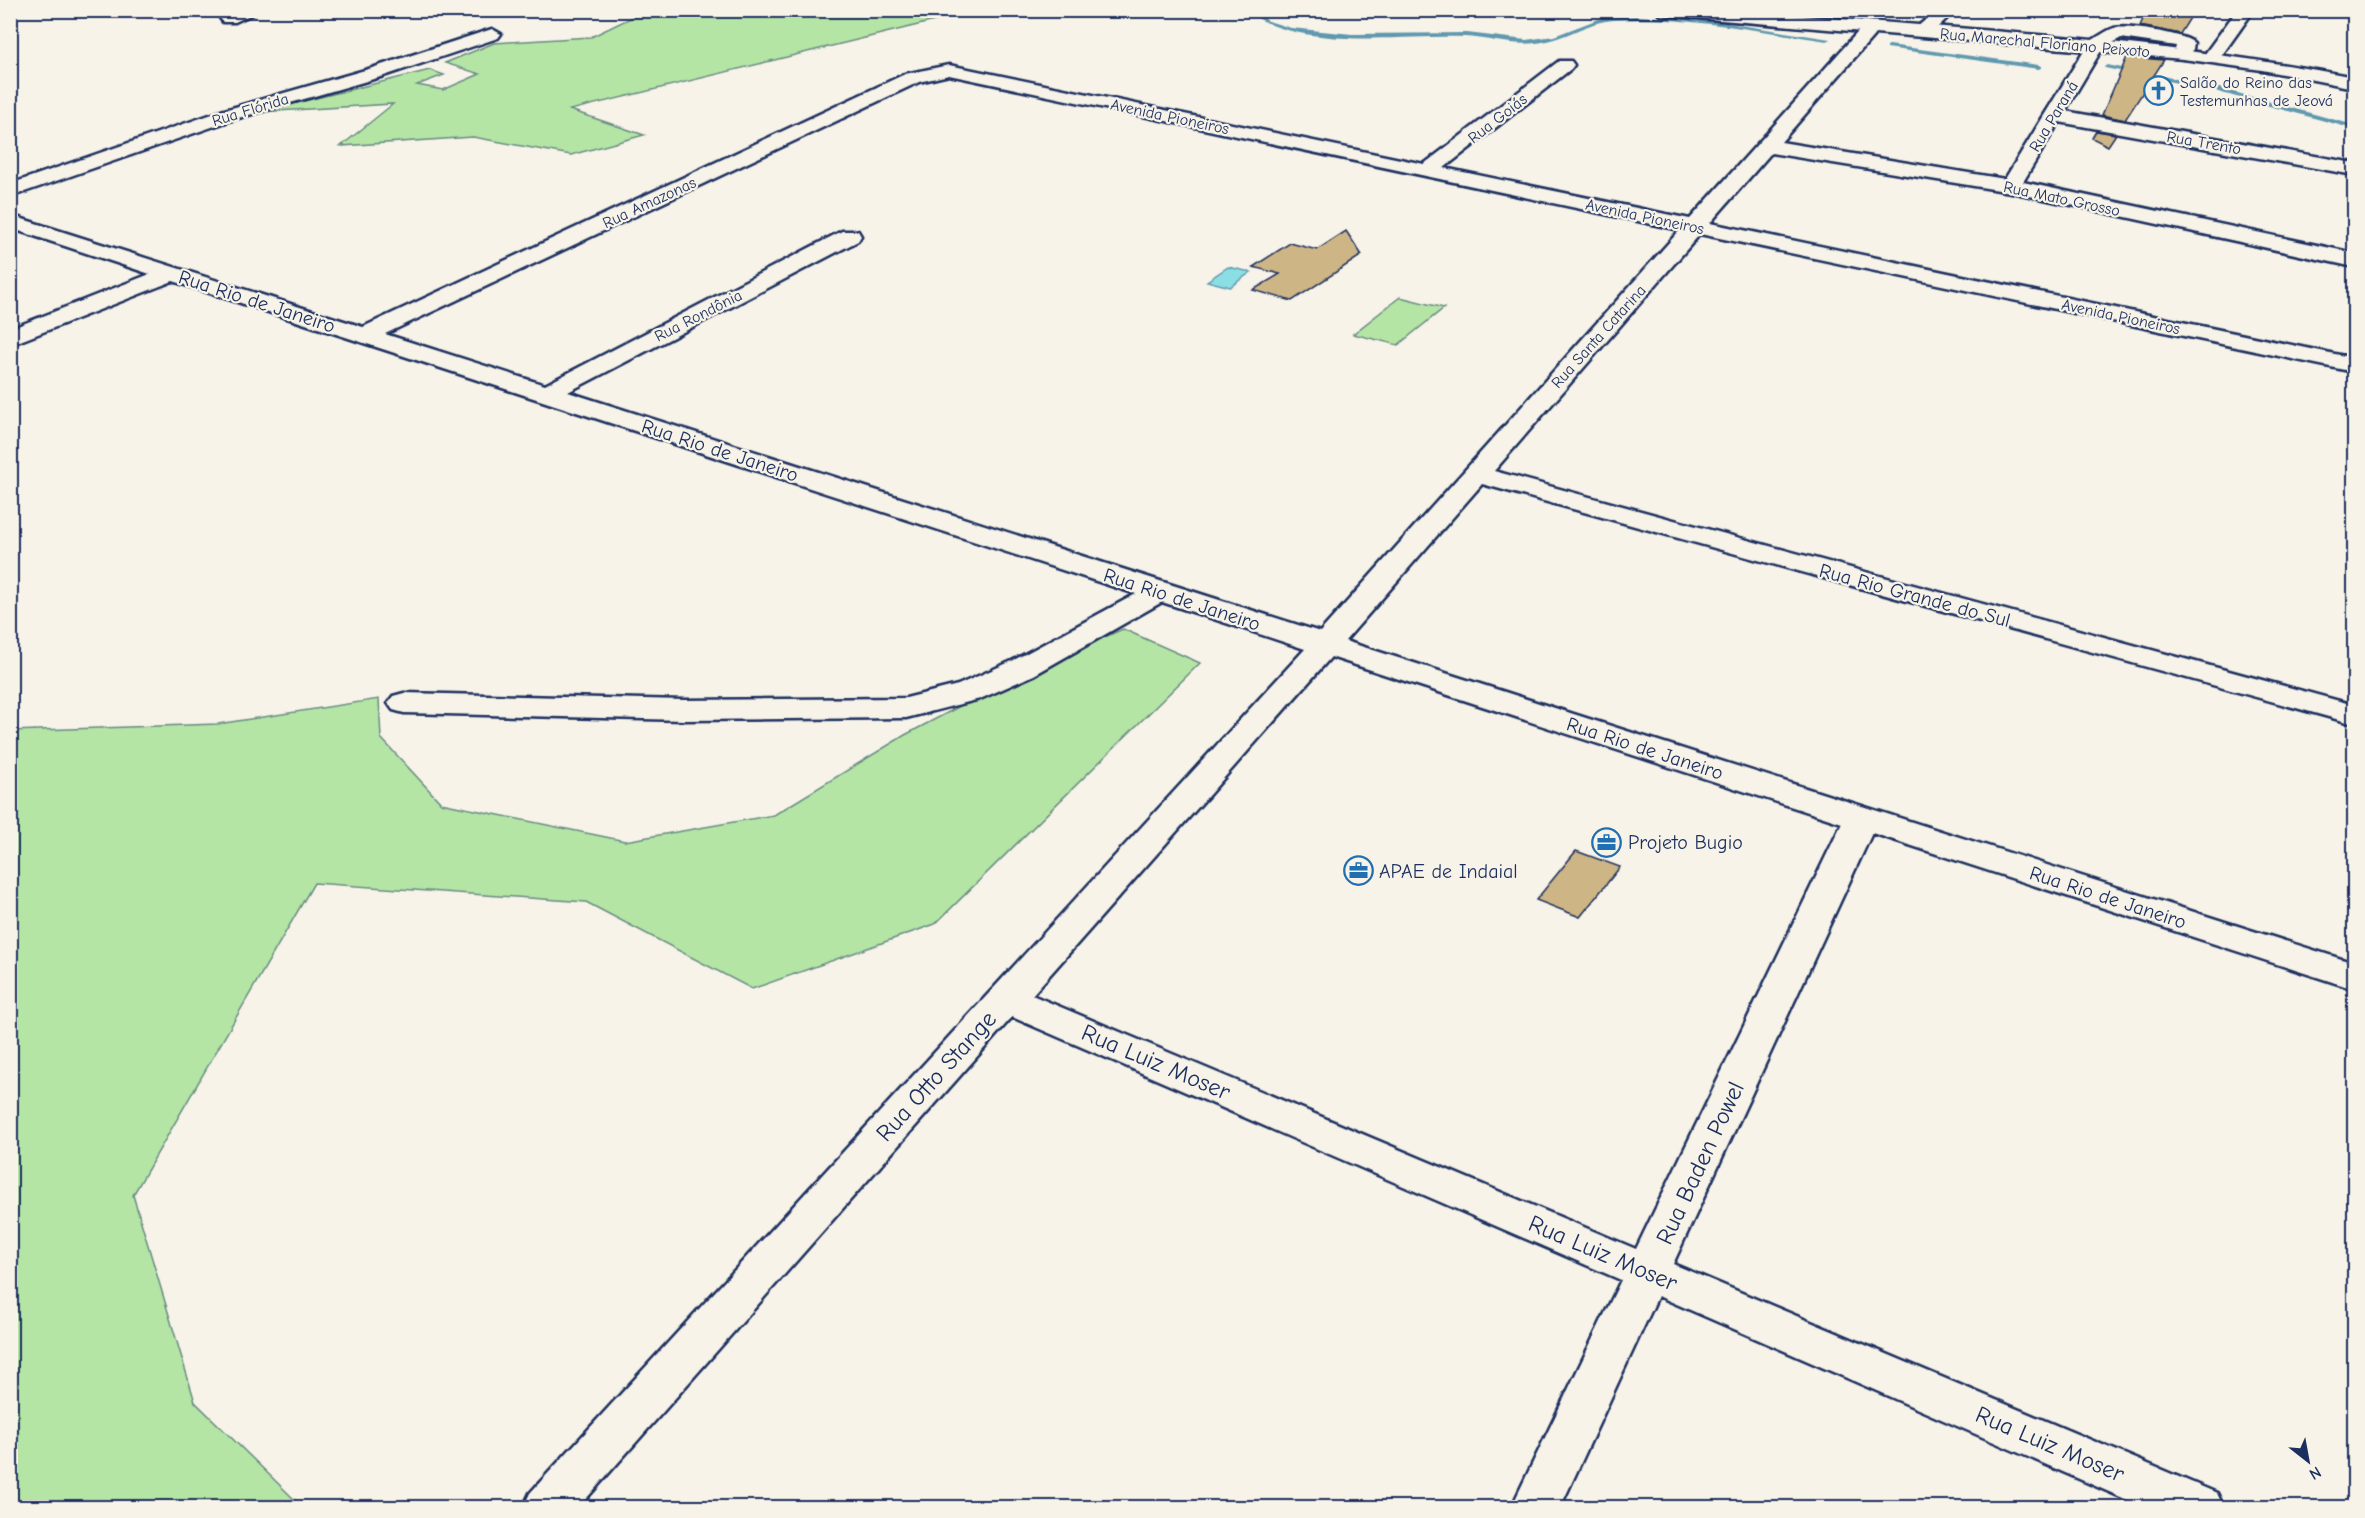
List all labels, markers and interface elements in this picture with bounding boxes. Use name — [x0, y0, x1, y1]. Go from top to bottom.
street label: Rua Marechal Floriano Peixoto — [1939, 25, 2151, 61]
place label: Salão do Reino das Testemunhas de Jeová — [2180, 74, 2333, 110]
church icon: Salão do Reino das Testemunhas de Jeová — [2143, 75, 2175, 107]
street label: Rua Paraná — [2026, 78, 2082, 155]
street label: Rua Flórida — [210, 90, 291, 130]
street label: Rua Goiás — [1465, 90, 1531, 147]
street label: Avenida Pioneiros — [1109, 96, 1231, 138]
street label: Rua Trento — [2165, 128, 2242, 158]
street label: Rua Amazonas — [600, 173, 699, 232]
street label: Rua Mato Grosso — [2002, 178, 2122, 220]
street label: Avenida Pioneiros — [1584, 196, 1706, 238]
street label: Rua Rio de Janeiro — [176, 265, 338, 338]
street label: Rua Santa Catarina — [1548, 281, 1650, 392]
street label: Rua Rondônia — [652, 286, 745, 346]
street label: Avenida Pioneiros — [2060, 296, 2182, 338]
street label: Rua Rio de Janeiro — [639, 414, 801, 487]
street label: Rua Rio Grande do Sul — [1817, 559, 2013, 632]
street label: Rua Rio de Janeiro — [1101, 563, 1263, 636]
street label: Rua Rio de Janeiro — [1564, 712, 1726, 785]
office icon: Projeto Bugio — [1591, 826, 1623, 858]
place label: Projeto Bugio — [1628, 831, 1743, 854]
office icon: APAE de Indaial — [1342, 855, 1374, 887]
place label: APAE de Indaial — [1379, 860, 1518, 883]
street label: Rua Rio de Janeiro — [2027, 861, 2189, 934]
street label: Rua Otto Stange — [870, 1005, 1002, 1147]
street label: Rua Luiz Moser — [1077, 1018, 1235, 1106]
street label: Rua Baden Powel — [1650, 1077, 1750, 1249]
street label: Rua Luiz Moser — [1524, 1209, 1682, 1297]
street label: Rua Luiz Moser — [1971, 1400, 2129, 1488]
north arrow — [2278, 1431, 2338, 1491]
text: N — [2306, 1463, 2324, 1483]

